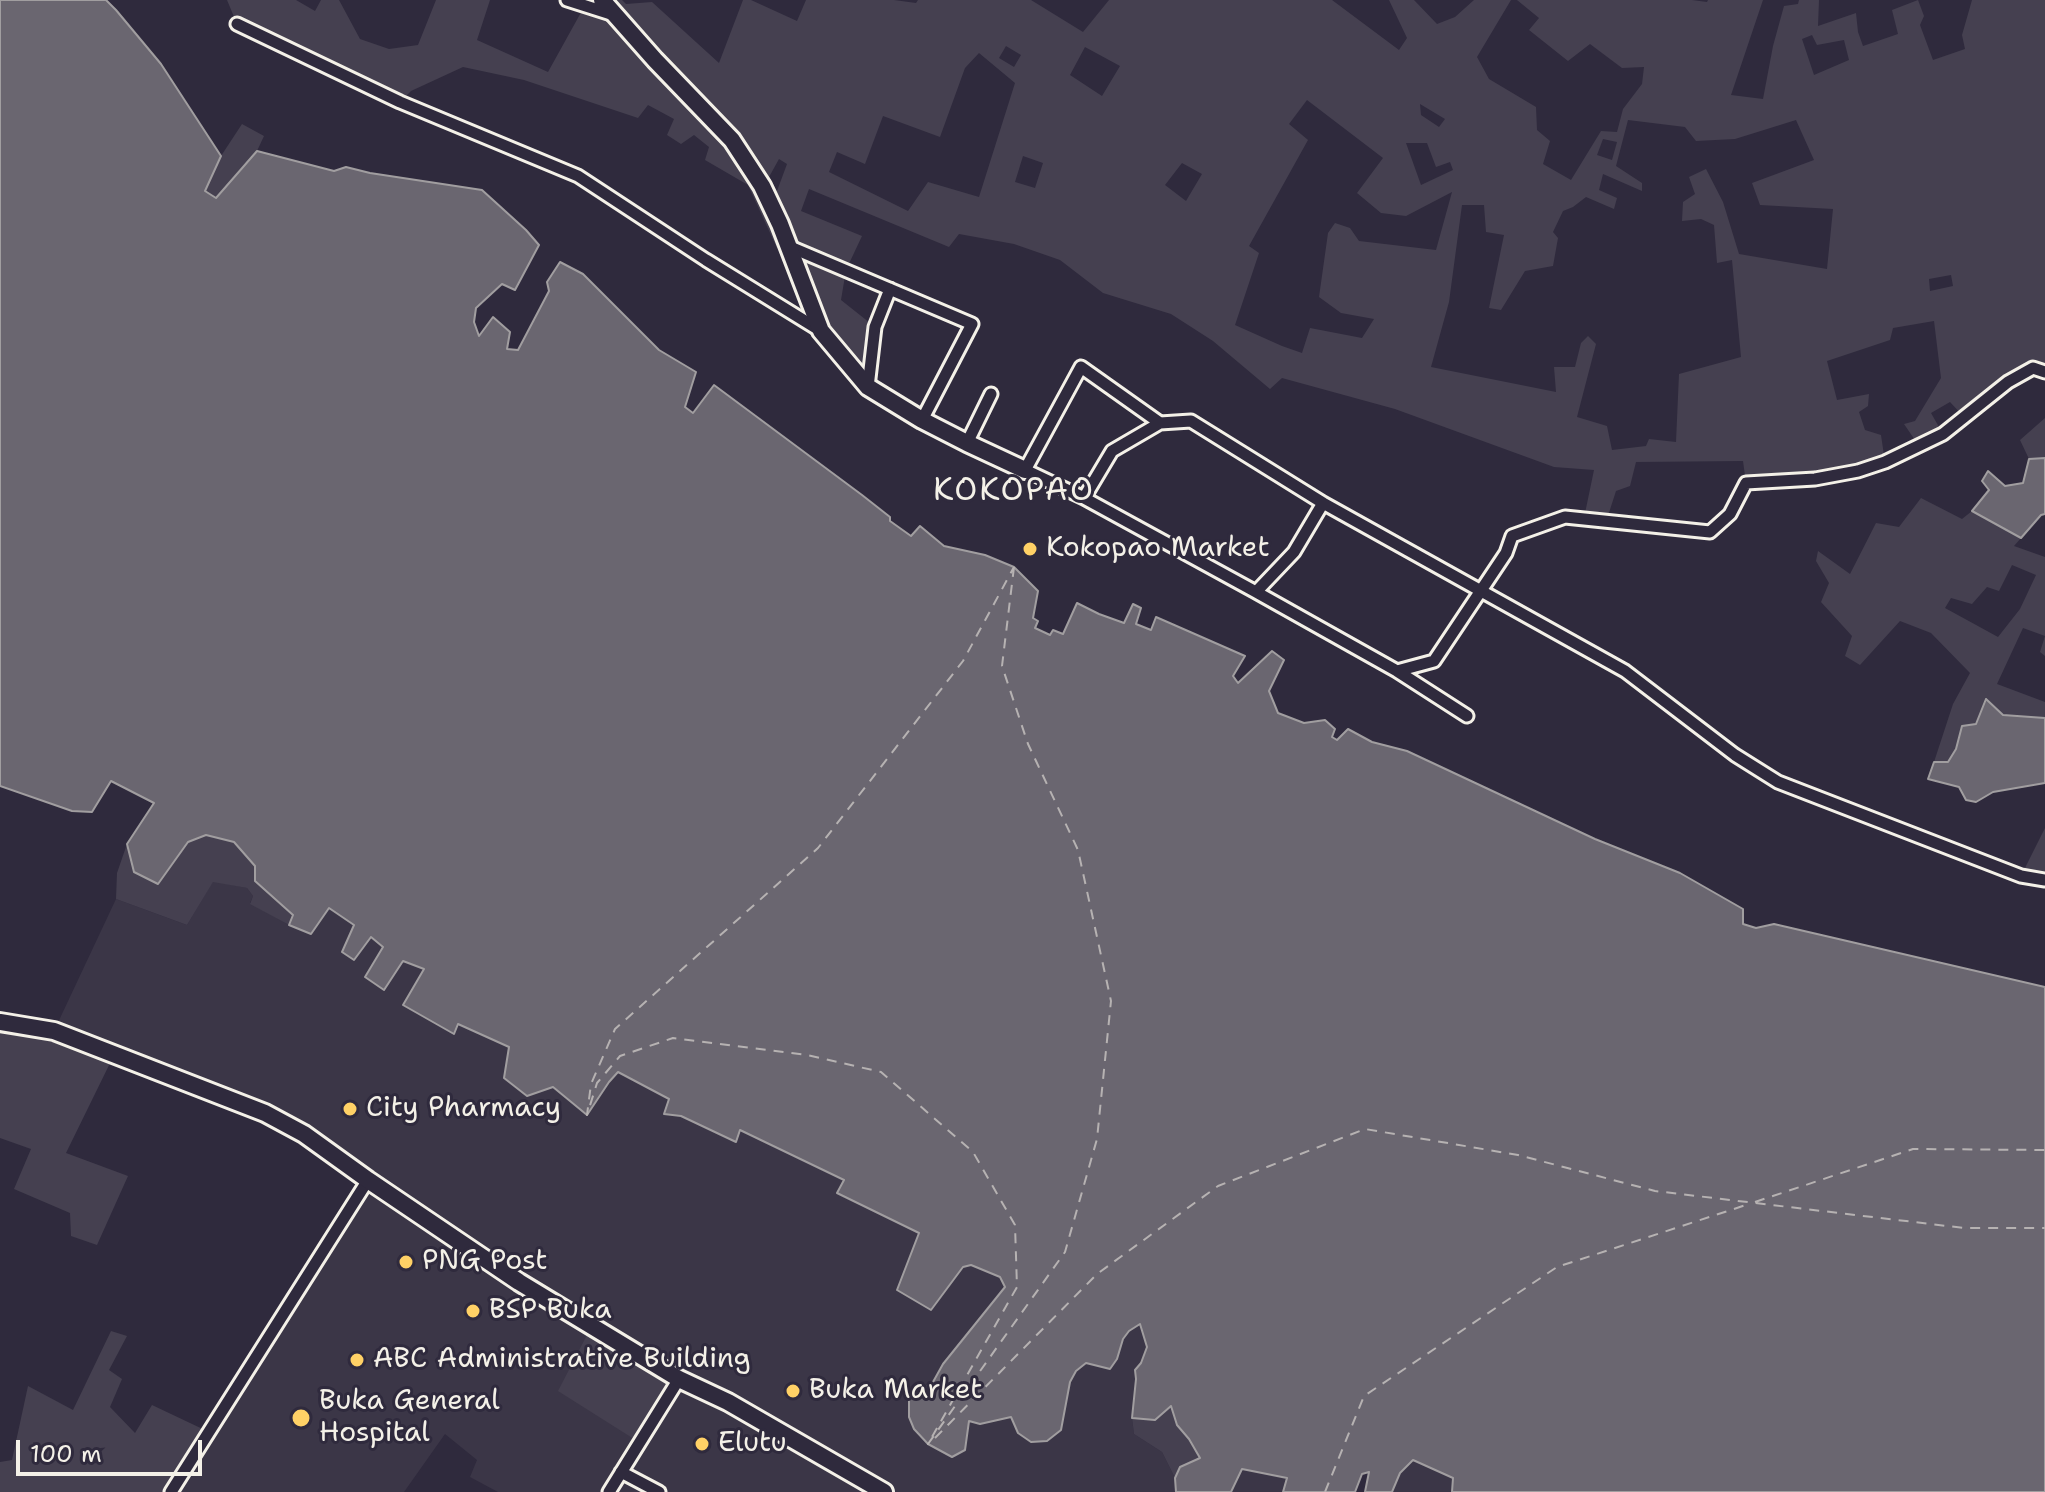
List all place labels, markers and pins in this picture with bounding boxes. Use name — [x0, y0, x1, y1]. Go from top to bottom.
place label: Kokopao Market — [1046, 532, 1270, 566]
marker: Kokopao Market — [1021, 540, 1039, 558]
place label: City Pharmacy — [366, 1092, 561, 1126]
marker: City Pharmacy — [341, 1100, 359, 1118]
place label: PNG Post — [422, 1245, 547, 1279]
marker: PNG Post — [397, 1253, 415, 1271]
place label: BSP Buka — [489, 1294, 612, 1328]
marker: BSP Buka — [464, 1302, 482, 1320]
place label: ABC Administrative Building — [373, 1343, 751, 1377]
marker: ABC Administrative Building — [348, 1351, 366, 1369]
place label: Buka Market — [809, 1374, 982, 1408]
marker: Buka Market — [784, 1382, 802, 1400]
place label: Buka General Hospital — [319, 1385, 500, 1451]
marker: Buka General Hospital — [290, 1407, 312, 1429]
place label: Elutu — [718, 1427, 787, 1461]
marker: Elutu — [693, 1435, 711, 1453]

